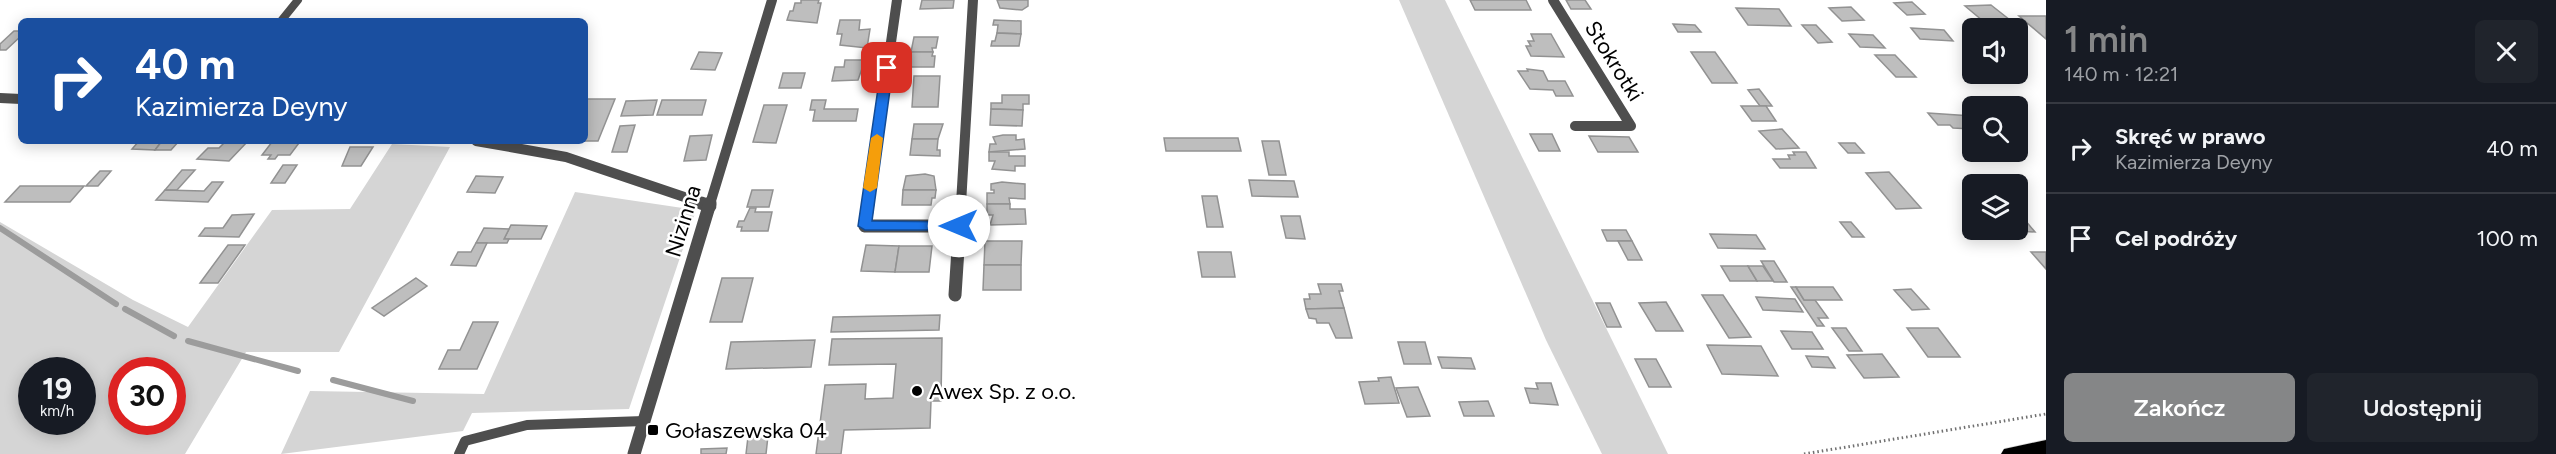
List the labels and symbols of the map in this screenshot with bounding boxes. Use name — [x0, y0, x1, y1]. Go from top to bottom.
street label: Stokrotki — [1579, 16, 1649, 106]
pin — [861, 42, 912, 93]
street label: Nizinna — [659, 182, 707, 260]
position arrow — [927, 194, 991, 258]
speed limit sign: 30 — [108, 357, 186, 435]
place label: Awex Sp. z o.o. — [929, 378, 1076, 405]
marker: Awex Sp. z o.o. — [910, 384, 924, 398]
place label: Gołaszewska 04 — [665, 417, 827, 444]
marker: Gołaszewska 04 — [646, 423, 660, 437]

